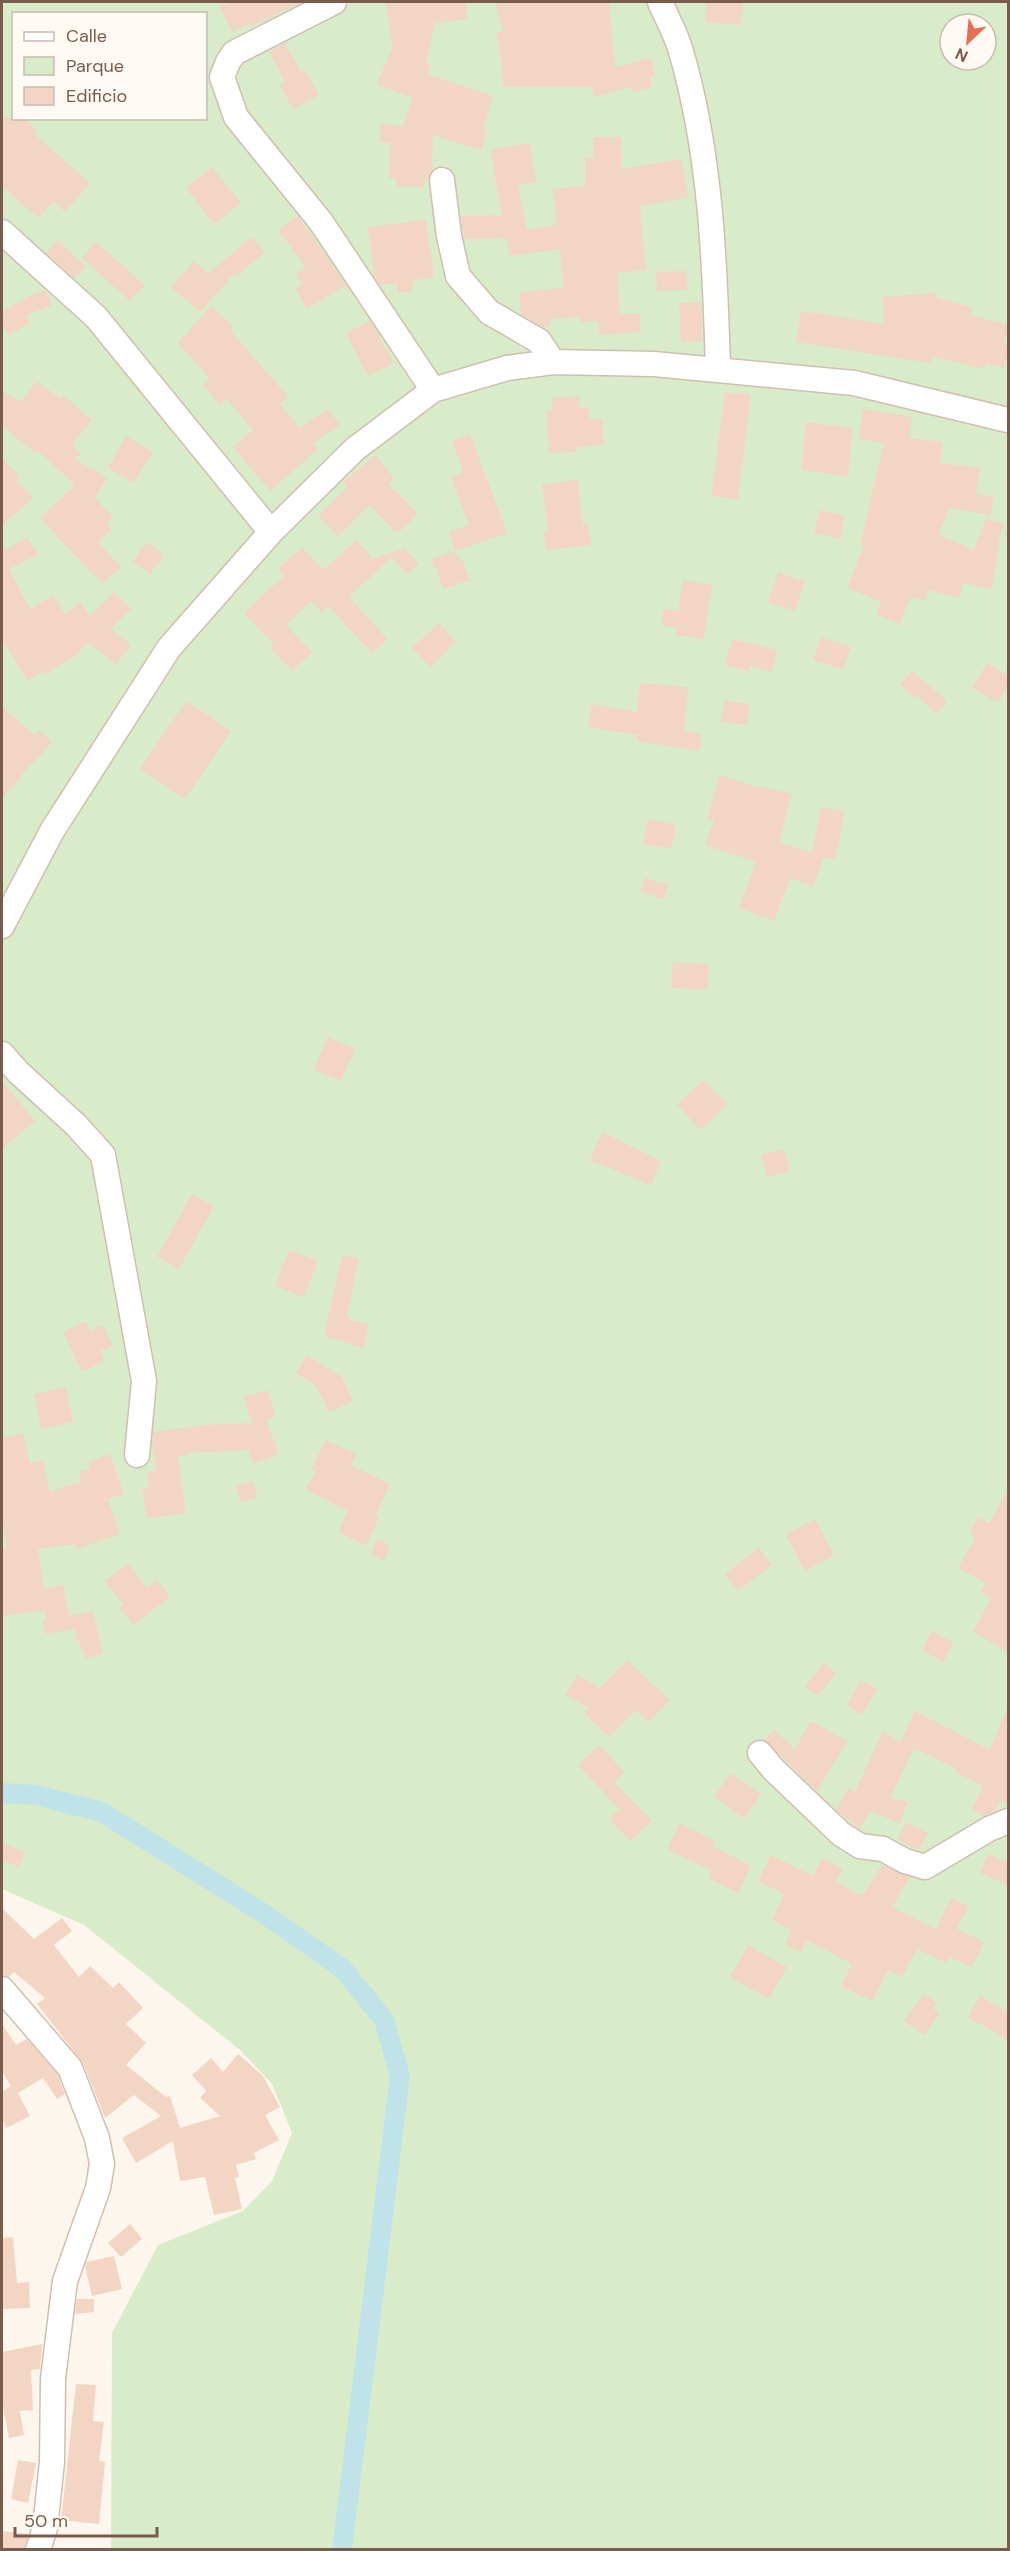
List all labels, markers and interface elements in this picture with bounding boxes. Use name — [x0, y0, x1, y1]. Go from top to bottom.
legend — [12, 12, 207, 120]
north arrow — [938, 12, 998, 72]
text: Calle — [66, 24, 107, 48]
text: N — [952, 43, 971, 67]
text: Parque — [66, 54, 124, 78]
text: Edificio — [66, 84, 127, 108]
scale bar — [15, 2500, 158, 2538]
text: 50 m — [24, 2509, 68, 2533]

